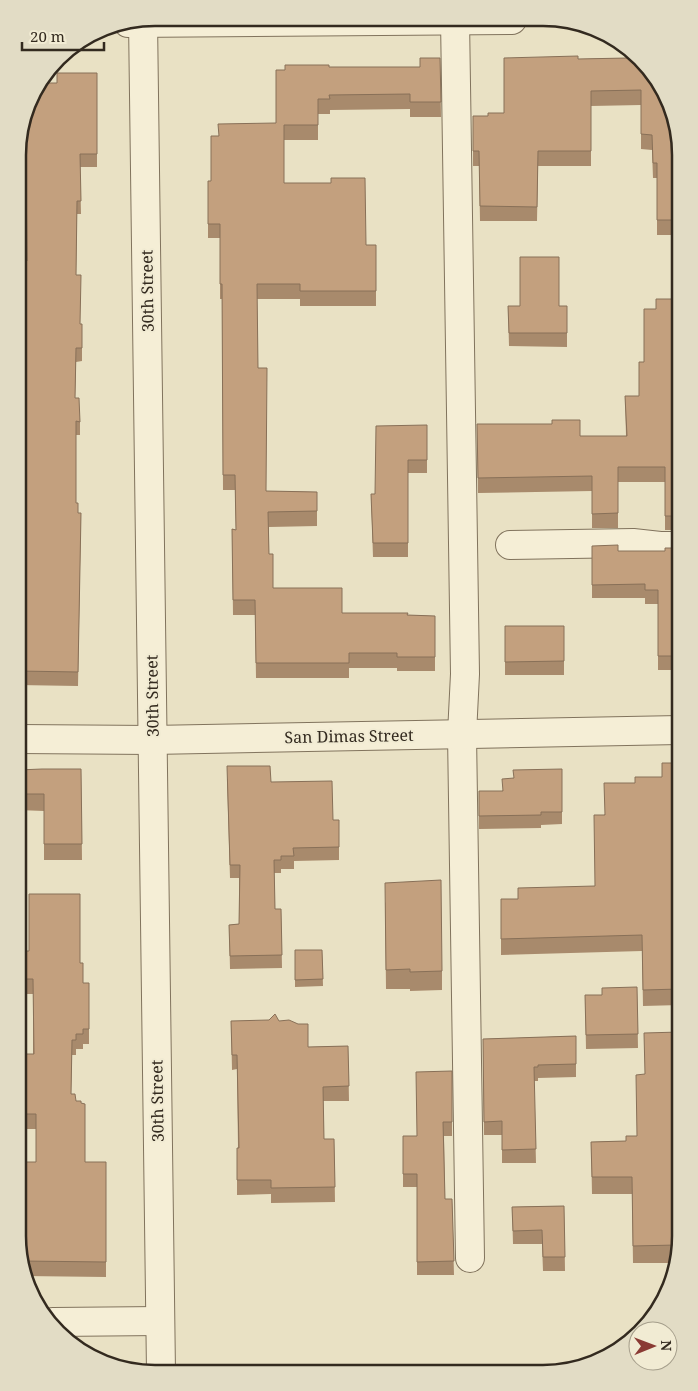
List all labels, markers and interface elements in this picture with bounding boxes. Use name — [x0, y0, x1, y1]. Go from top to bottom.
scale bar — [22, 20, 105, 52]
text: 20 m — [30, 26, 65, 46]
street label: 30th Street — [135, 249, 159, 332]
street label: 30th Street — [140, 654, 164, 737]
street label: San Dimas Street — [284, 724, 414, 748]
street label: 30th Street — [145, 1059, 169, 1142]
north arrow — [628, 1321, 678, 1371]
text: N — [657, 1340, 676, 1351]

